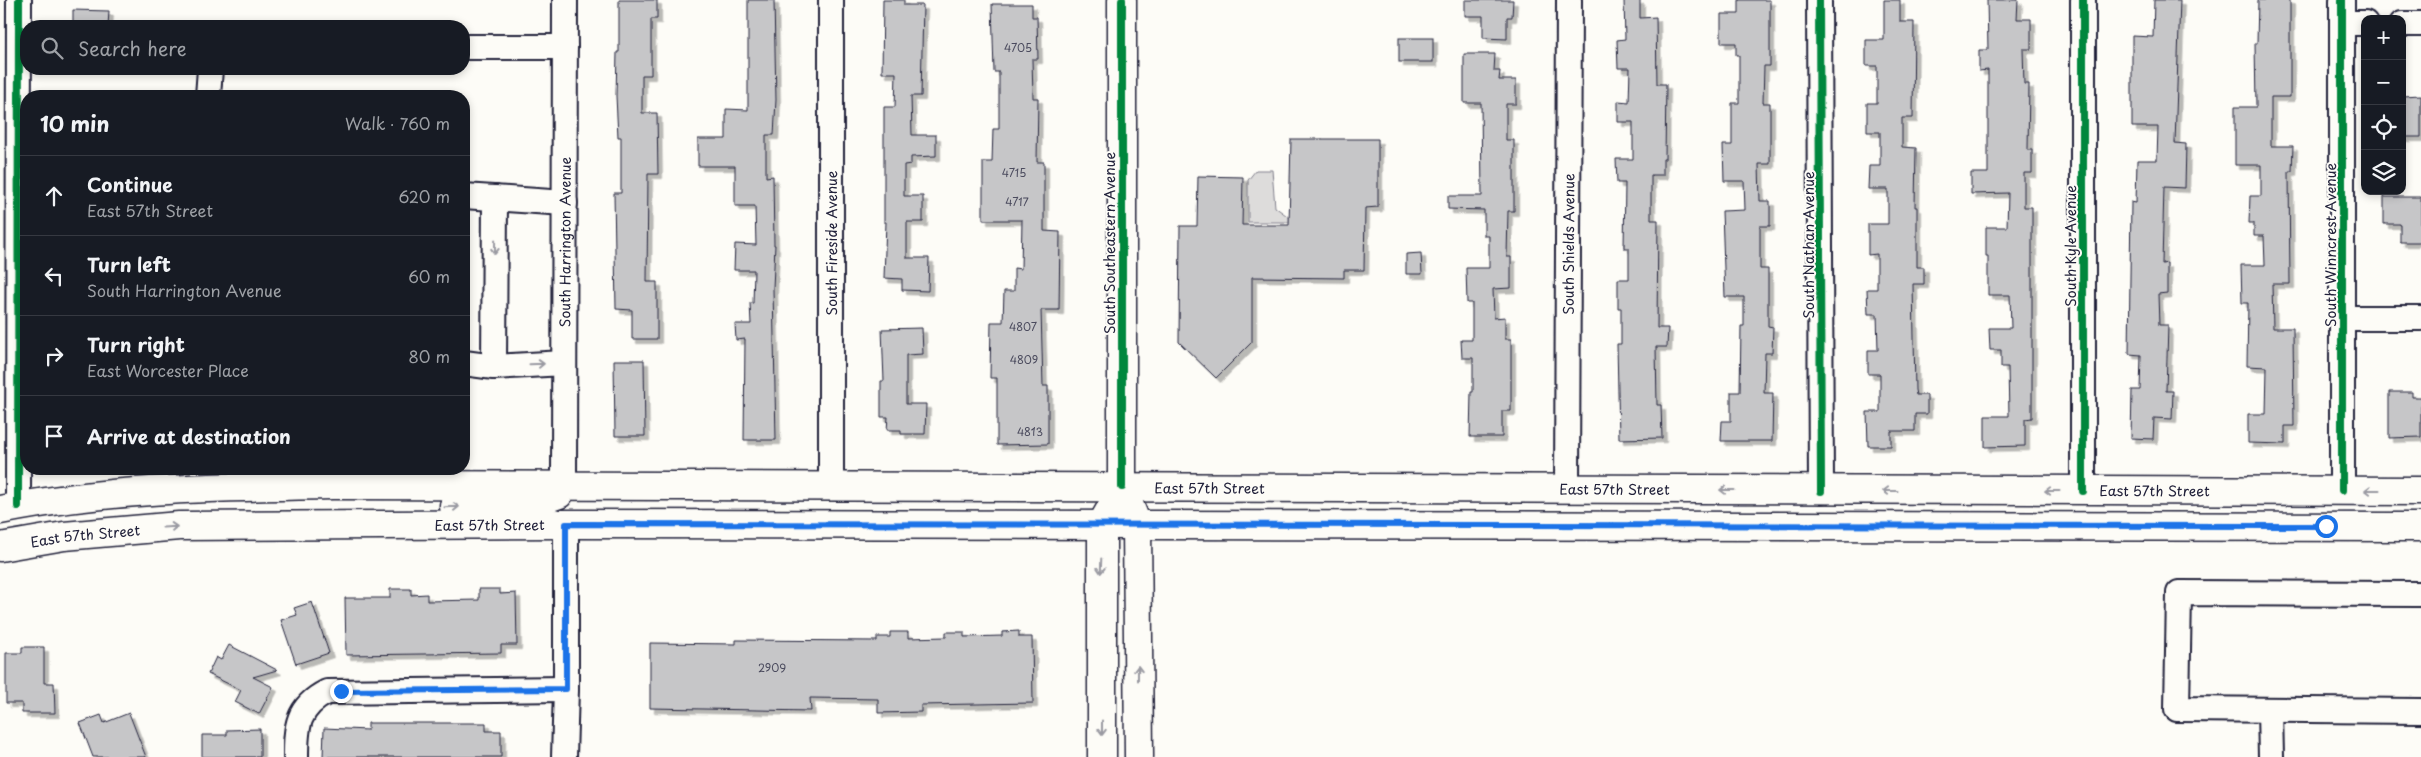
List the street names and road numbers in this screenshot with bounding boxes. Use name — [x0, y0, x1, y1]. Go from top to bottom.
street label: South Southeastern Avenue — [1099, 152, 1120, 334]
street label: South Harrington Avenue — [554, 156, 575, 327]
street label: South Winncrest Avenue — [2320, 163, 2341, 327]
street label: South Fireside Avenue — [821, 170, 842, 315]
street label: South Nathan Avenue — [1798, 171, 1819, 319]
street label: South Shields Avenue — [1557, 173, 1579, 315]
street label: South Kyle Avenue — [2060, 185, 2081, 307]
street label: East 57th Street — [1154, 477, 1265, 498]
street label: East 57th Street — [1559, 478, 1670, 499]
street label: East 57th Street — [2099, 480, 2210, 501]
street label: East 57th Street — [434, 514, 545, 535]
street label: East 57th Street — [29, 519, 141, 552]

